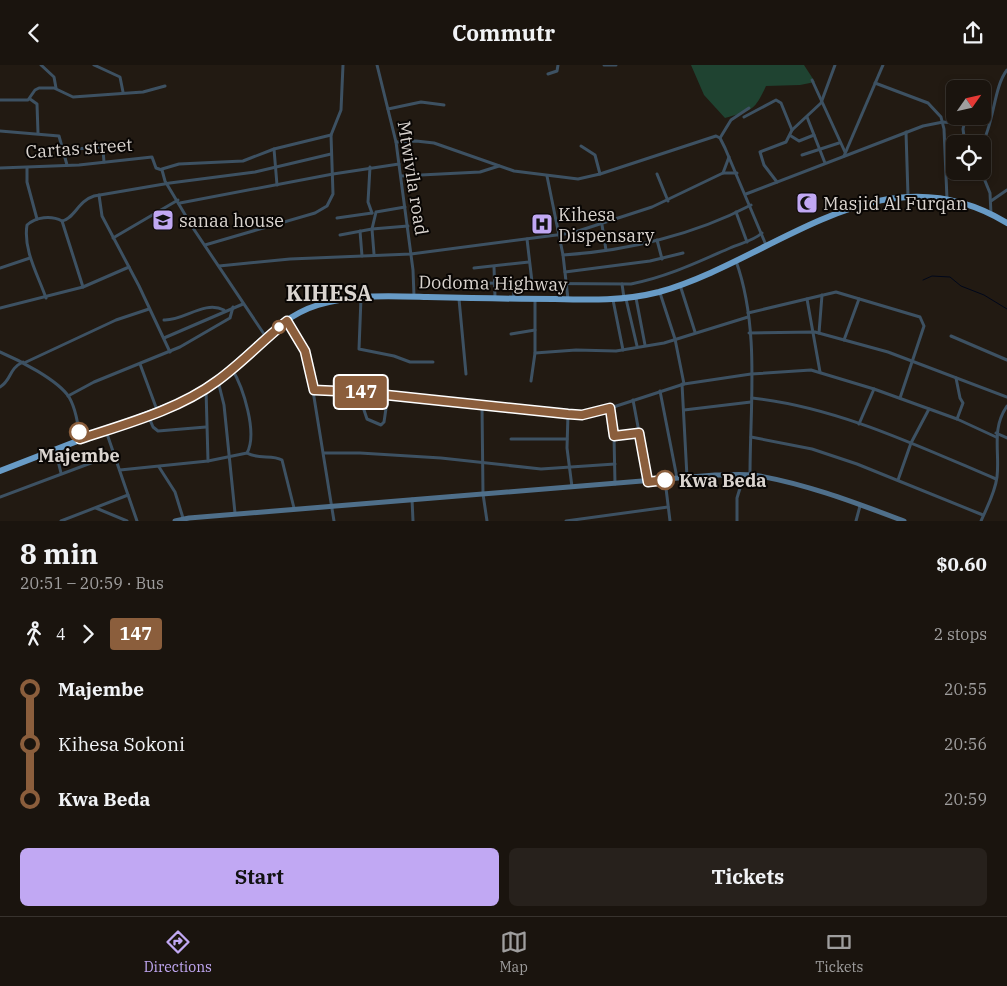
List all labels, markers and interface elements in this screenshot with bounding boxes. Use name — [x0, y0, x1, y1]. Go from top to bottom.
text: Commutr — [452, 18, 555, 47]
icon: back — [20, 19, 48, 47]
icon: share — [959, 19, 987, 47]
north arrow — [946, 80, 991, 125]
map controls — [946, 80, 991, 180]
street label: Mtwivila road — [393, 119, 433, 237]
street label: Cartas street — [25, 133, 133, 163]
button: locate — [946, 135, 991, 180]
mosque icon: Masjid Al Furqan — [795, 191, 819, 215]
place label: Masjid Al Furqan — [823, 192, 967, 215]
place label: Kihesa Dispensary — [558, 203, 655, 247]
school or university icon: sanaa house — [151, 208, 175, 232]
place label: sanaa house — [179, 209, 284, 232]
hospital icon: Kihesa Dispensary — [530, 212, 554, 236]
street label: Dodoma Highway — [418, 270, 568, 296]
district label: KIHESA — [286, 278, 373, 307]
unlabelled marker — [272, 320, 286, 334]
line badge: 147 — [332, 376, 390, 408]
text: 147 — [345, 380, 377, 403]
marker: Majembe — [69, 422, 89, 442]
place label: Majembe — [38, 444, 120, 467]
place label: Kwa Beda — [679, 469, 767, 492]
marker: Kwa Beda — [655, 470, 675, 490]
text: 8 min — [20, 535, 98, 572]
text: $0.60 — [936, 552, 987, 576]
text: 20:51 – 20:59 · Bus — [20, 573, 164, 593]
icon: walk — [20, 620, 48, 648]
icon: forward — [74, 620, 102, 648]
text: 147 — [120, 622, 152, 645]
text: 4 — [56, 624, 66, 644]
text: 2 stops — [934, 624, 987, 644]
text: Majembe — [58, 677, 144, 701]
text: 20:55 — [944, 679, 987, 699]
text: Kihesa Sokoni — [58, 732, 185, 756]
text: 20:56 — [944, 734, 987, 754]
text: Kwa Beda — [58, 787, 150, 811]
text: 20:59 — [944, 789, 987, 809]
button: Start — [20, 848, 499, 906]
button: Tickets — [509, 848, 987, 906]
tab: Directions — [144, 928, 212, 976]
tab: Map — [499, 928, 528, 976]
tab: Tickets — [815, 928, 863, 976]

